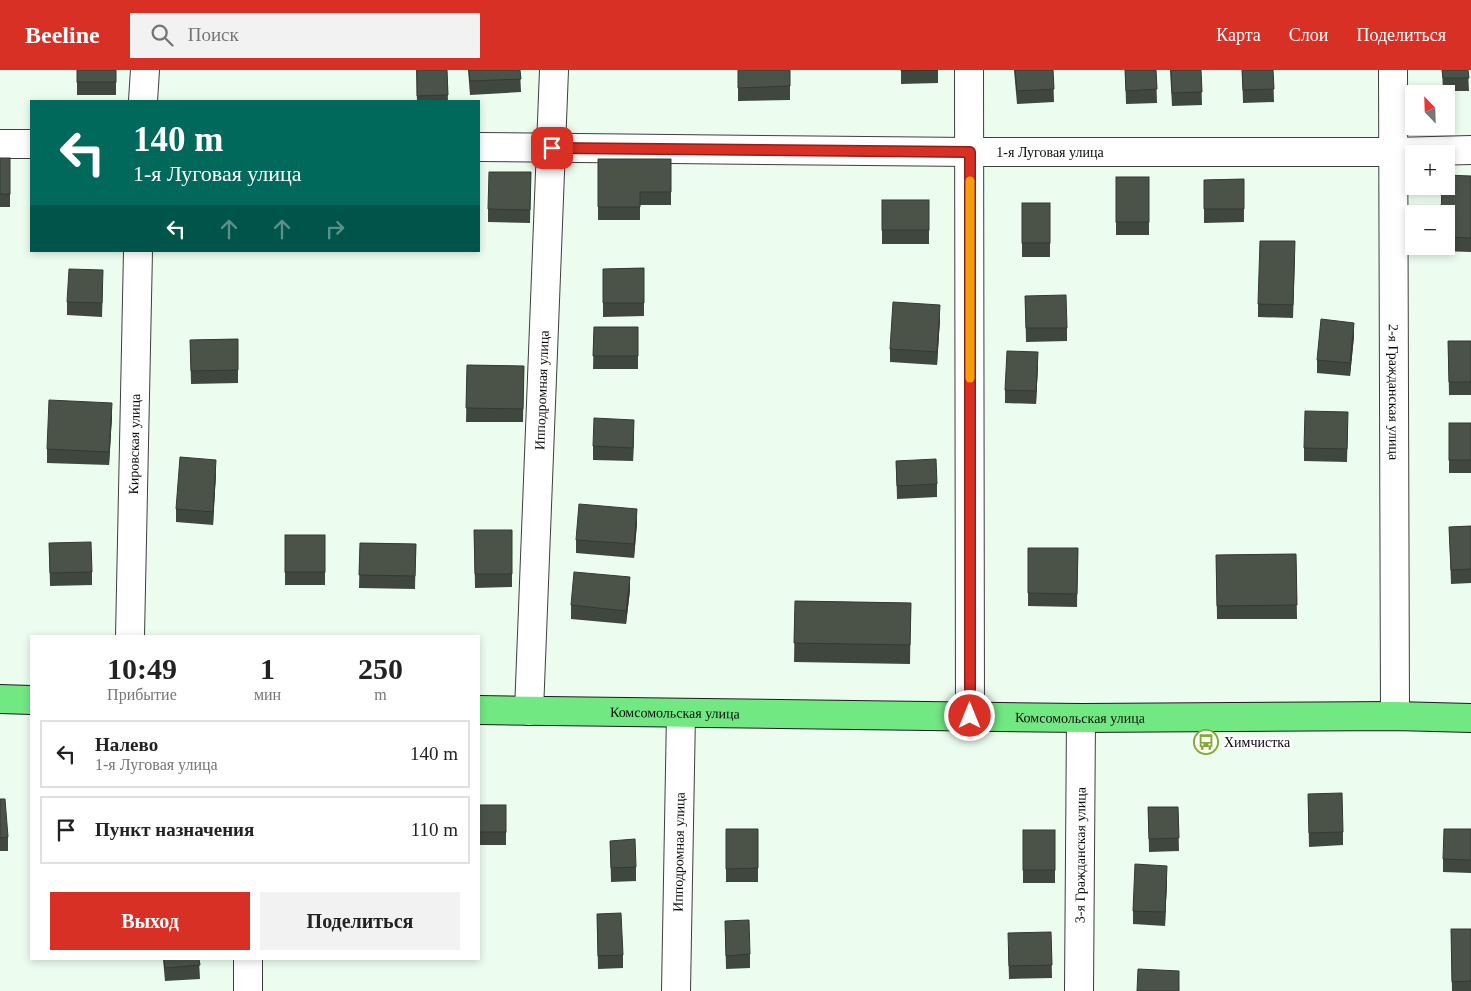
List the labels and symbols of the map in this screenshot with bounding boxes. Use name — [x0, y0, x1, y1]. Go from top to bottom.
north arrow — [1405, 85, 1455, 135]
pin — [531, 127, 573, 169]
street label: 1-я Луговая улица — [996, 145, 1104, 160]
street label: 2-я Гражданская улица — [1386, 324, 1402, 461]
street label: Ипподромная улица — [532, 329, 551, 450]
street label: Кировская улица — [125, 393, 143, 495]
position arrow — [943, 689, 995, 741]
street label: Комсомольская улица — [610, 704, 741, 721]
street label: Комсомольская улица — [1015, 710, 1146, 726]
bus stop icon: Химчистка — [1193, 729, 1219, 755]
place label: Химчистка — [1224, 735, 1291, 750]
street label: 3-я Гражданская улица — [1072, 786, 1088, 923]
street label: Ипподромная улица — [670, 791, 687, 912]

